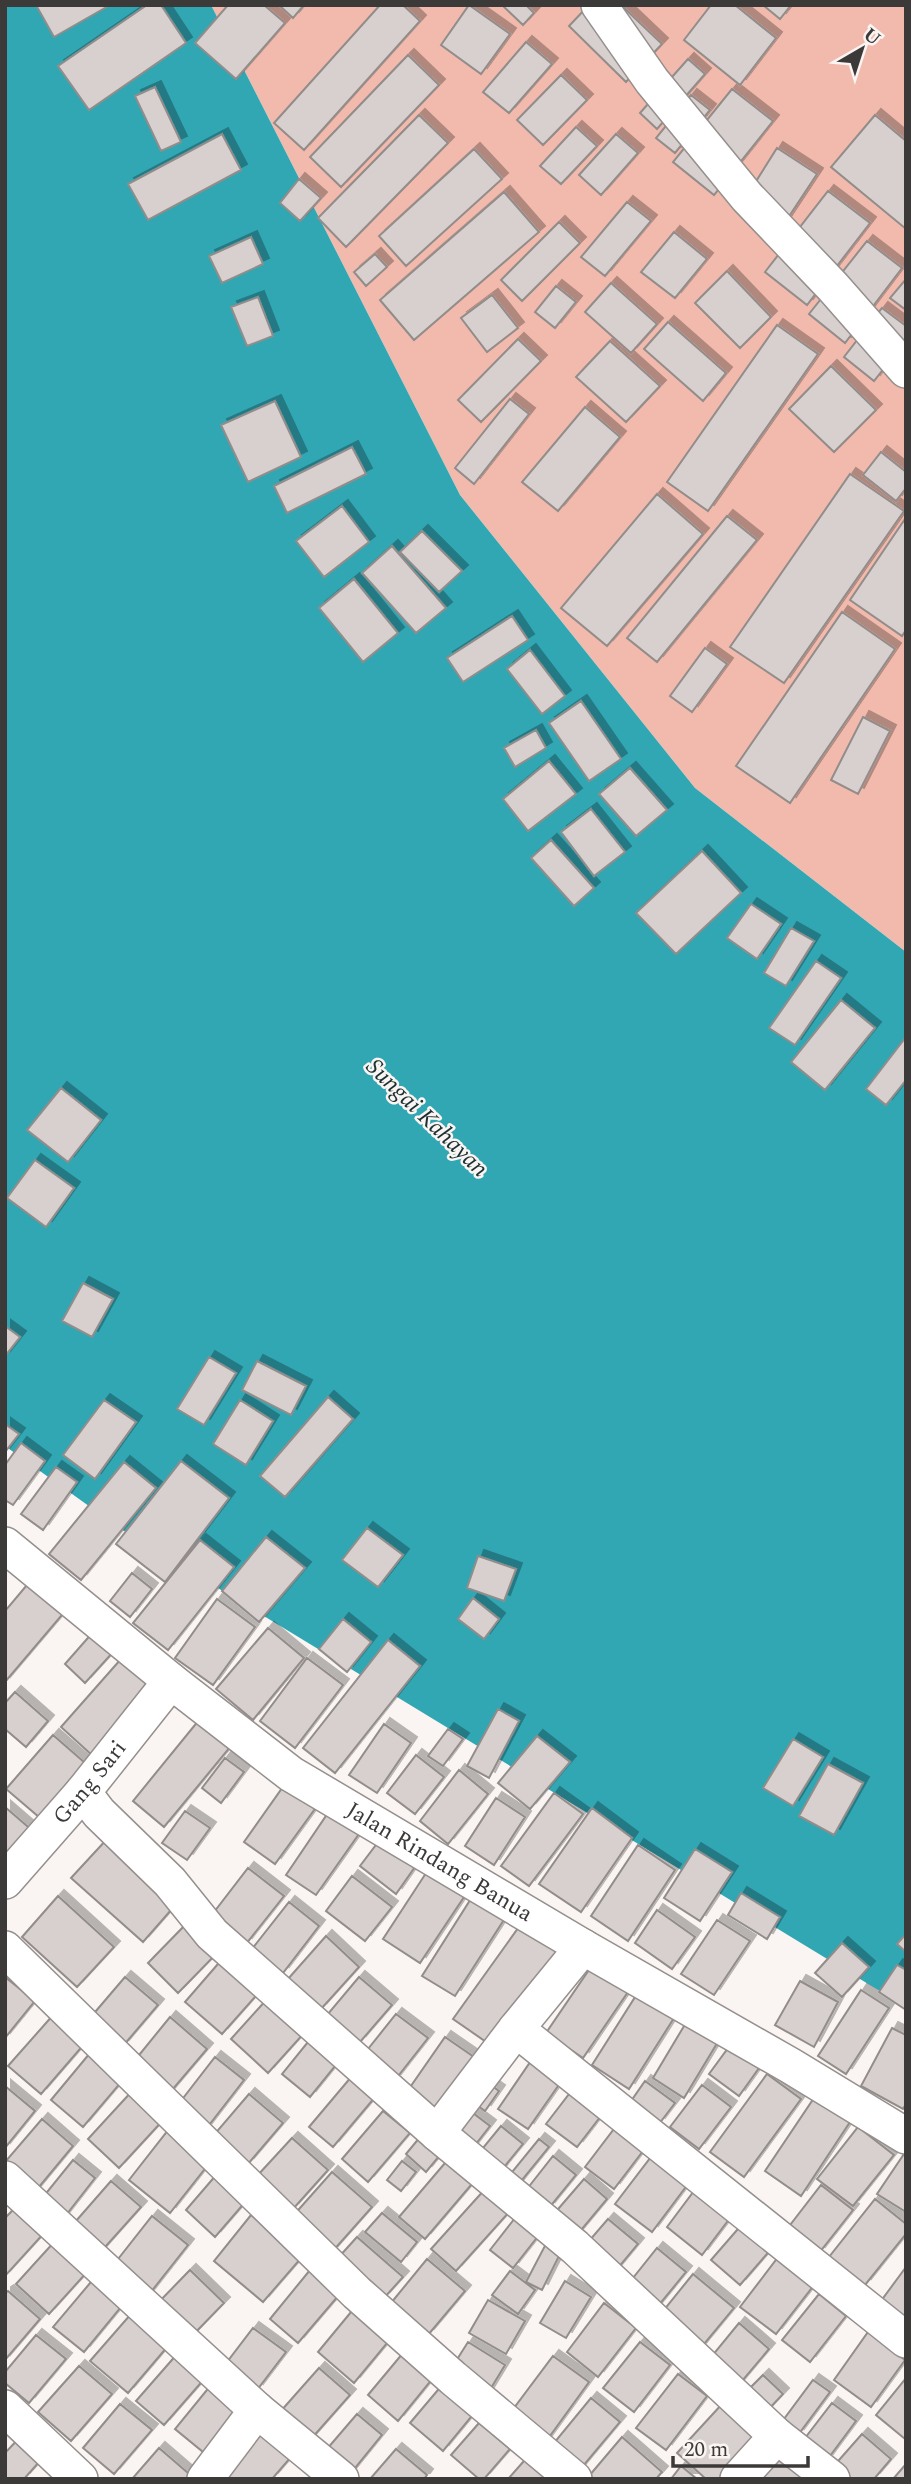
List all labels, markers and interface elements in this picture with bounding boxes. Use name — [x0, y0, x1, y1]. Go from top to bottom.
north arrow — [827, 14, 897, 84]
text: U — [856, 21, 887, 53]
water label: Sungai Kahayan — [357, 1050, 497, 1186]
street label: Gang Sari — [44, 1733, 135, 1833]
street label: Jalan Rindang Banua — [339, 1793, 540, 1931]
scale bar — [673, 2424, 808, 2468]
text: 20 m — [684, 2434, 728, 2466]

